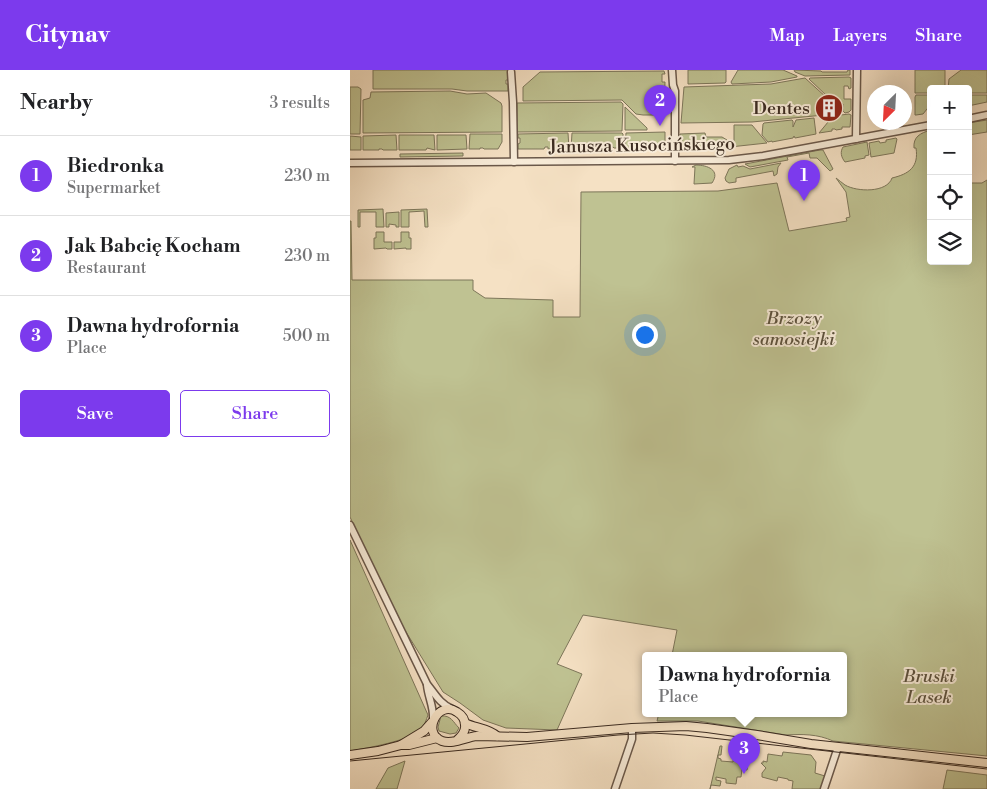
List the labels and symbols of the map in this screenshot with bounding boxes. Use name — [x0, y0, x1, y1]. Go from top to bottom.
pin: 2 — [644, 85, 676, 126]
north arrow — [867, 85, 912, 130]
building icon: Dentes — [814, 93, 844, 123]
place label: Dentes — [753, 97, 810, 120]
street label: Janusza Kusocińskiego — [548, 132, 735, 159]
pin: 1 — [788, 160, 820, 201]
park label: Brzozy samosiejki — [752, 307, 835, 351]
your location — [632, 322, 658, 348]
park label: Bruski Lasek — [902, 665, 955, 709]
pin: 3 — [728, 733, 760, 774]

